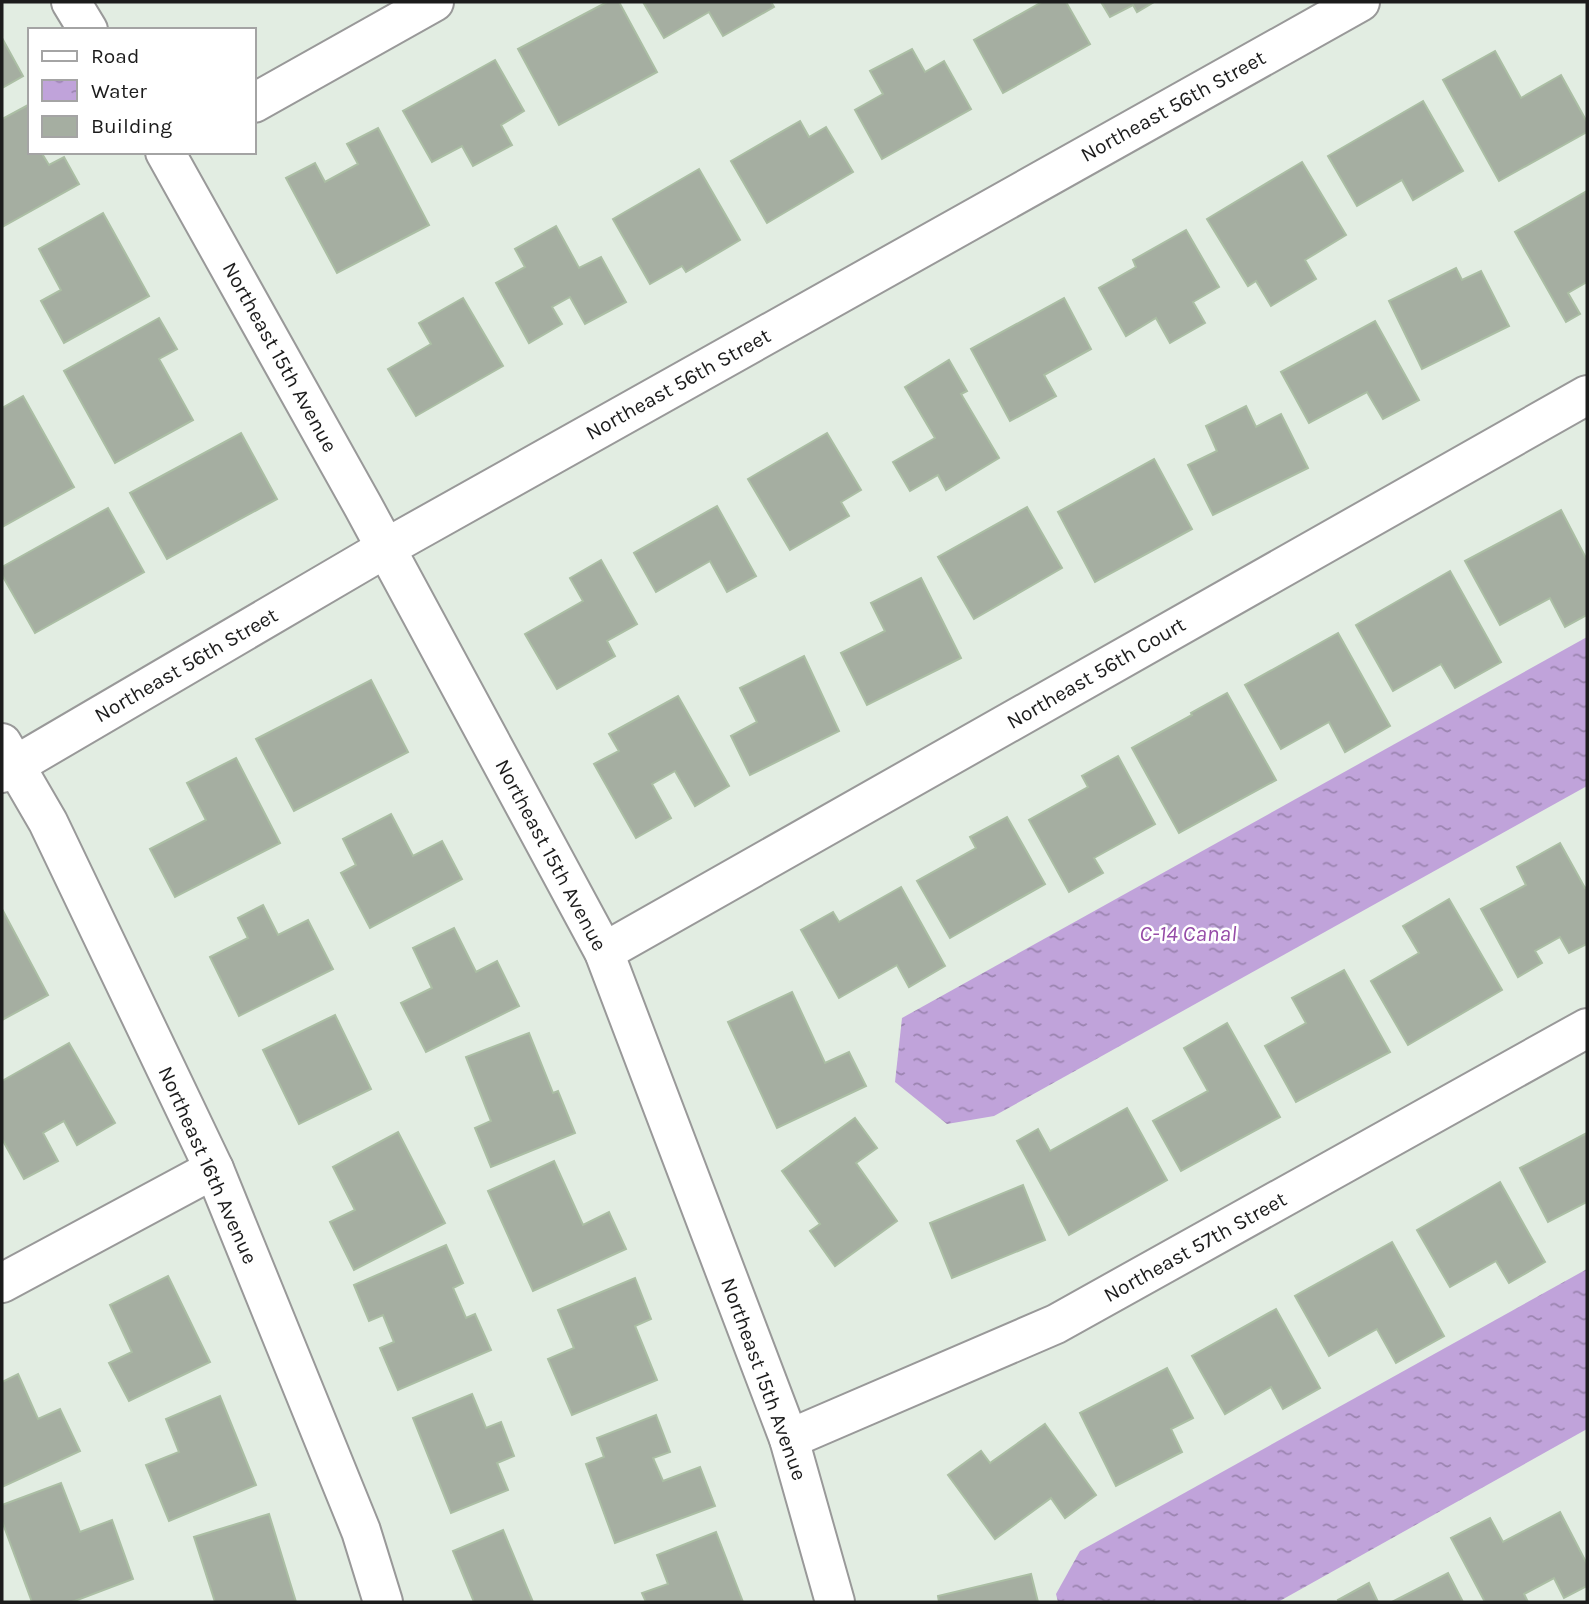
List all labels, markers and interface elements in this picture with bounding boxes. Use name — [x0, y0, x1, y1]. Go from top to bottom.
legend — [28, 28, 256, 154]
text: Road — [91, 44, 139, 68]
street label: Northeast 56th Street — [1077, 45, 1270, 167]
text: Water — [91, 79, 147, 103]
text: Building — [91, 114, 172, 138]
street label: Northeast 15th Avenue — [218, 258, 342, 456]
street label: Northeast 56th Street — [582, 323, 775, 445]
street label: Northeast 56th Street — [90, 603, 282, 727]
street label: Northeast 56th Court — [1002, 612, 1190, 734]
street label: Northeast 15th Avenue — [490, 755, 612, 955]
water label: C-14 Canal — [1139, 920, 1237, 947]
street label: Northeast 16th Avenue — [154, 1062, 262, 1268]
street label: Northeast 57th Street — [1099, 1187, 1291, 1307]
street label: Northeast 15th Avenue — [716, 1274, 812, 1484]

